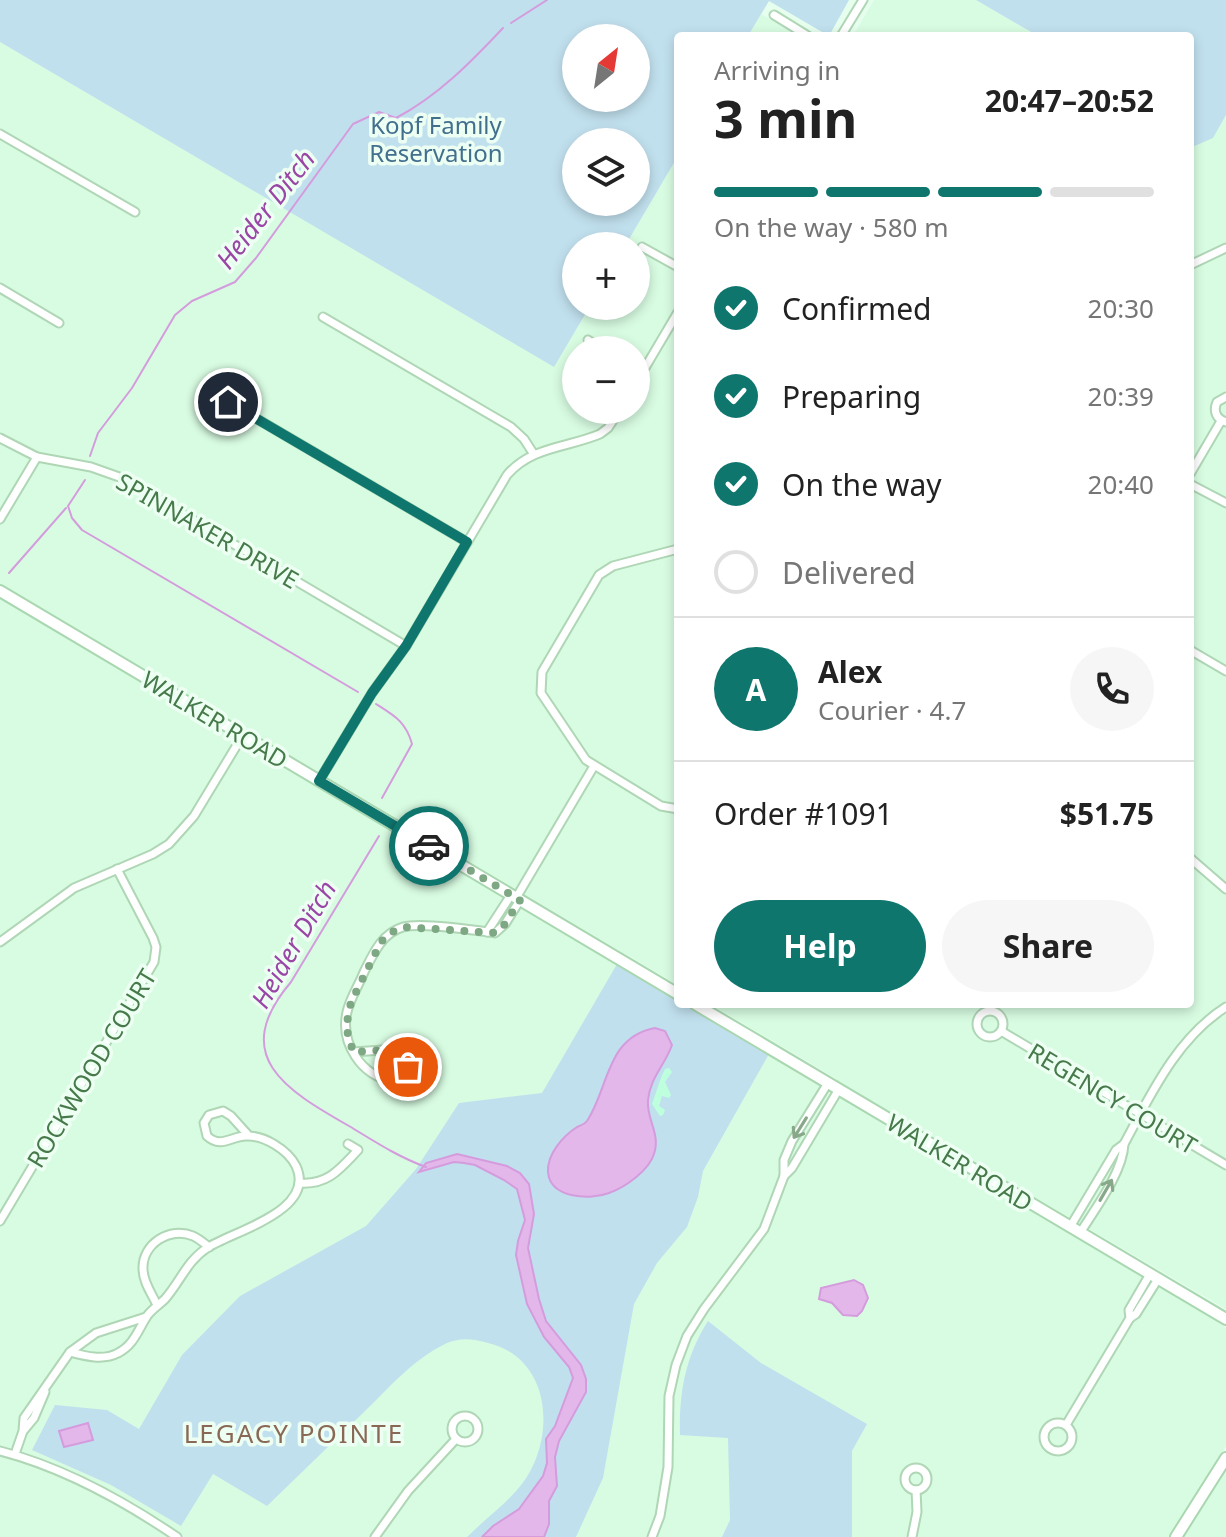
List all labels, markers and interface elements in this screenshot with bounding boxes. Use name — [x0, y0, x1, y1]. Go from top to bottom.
north arrow — [562, 24, 650, 112]
map controls — [562, 24, 650, 424]
text: Arriving in — [714, 52, 840, 88]
text: 20:47–20:52 — [985, 80, 1154, 121]
text: 3 min — [714, 82, 857, 153]
park label: Kopf Family Reservation — [369, 108, 503, 169]
button: layers — [562, 128, 650, 216]
water label: Heider Ditch — [207, 142, 323, 276]
text: On the way · 580 m — [714, 209, 948, 245]
button: + — [562, 232, 650, 320]
icon: check — [714, 286, 758, 330]
text: Confirmed — [782, 288, 932, 329]
text: 20:30 — [1088, 290, 1154, 326]
button: − — [562, 336, 650, 424]
pin — [194, 368, 262, 436]
icon: check — [714, 374, 758, 418]
text: Preparing — [782, 376, 921, 417]
text: 20:39 — [1088, 378, 1154, 414]
icon: home — [206, 380, 250, 424]
icon: check — [714, 462, 758, 506]
street label: SPINNAKER DRIVE — [111, 464, 305, 596]
text: On the way — [782, 464, 942, 505]
text: 20:40 — [1088, 466, 1154, 502]
text: Delivered — [782, 552, 916, 593]
button: phone — [1070, 647, 1154, 731]
text: Alex — [818, 651, 882, 692]
street label: WALKER ROAD — [136, 662, 294, 776]
text: A — [746, 669, 766, 710]
text: Courier · 4.7 — [818, 692, 966, 728]
text: Order #1091 — [714, 793, 893, 834]
text: $51.75 — [1060, 793, 1154, 834]
courier — [389, 806, 469, 886]
icon: car — [407, 824, 451, 868]
water label: Heider Ditch — [242, 874, 344, 1014]
button: Help — [714, 900, 926, 992]
button: Share — [942, 900, 1154, 992]
street label: ROCKWOOD COURT — [19, 962, 164, 1173]
pin — [374, 1033, 442, 1101]
street label: REGENCY COURT — [1022, 1035, 1204, 1162]
icon: bag — [386, 1045, 430, 1089]
street label: WALKER ROAD — [881, 1105, 1039, 1219]
one-way arrow — [792, 1116, 809, 1138]
one-way arrow — [1098, 1179, 1114, 1202]
district label: LEGACY POINTE — [184, 1415, 404, 1451]

